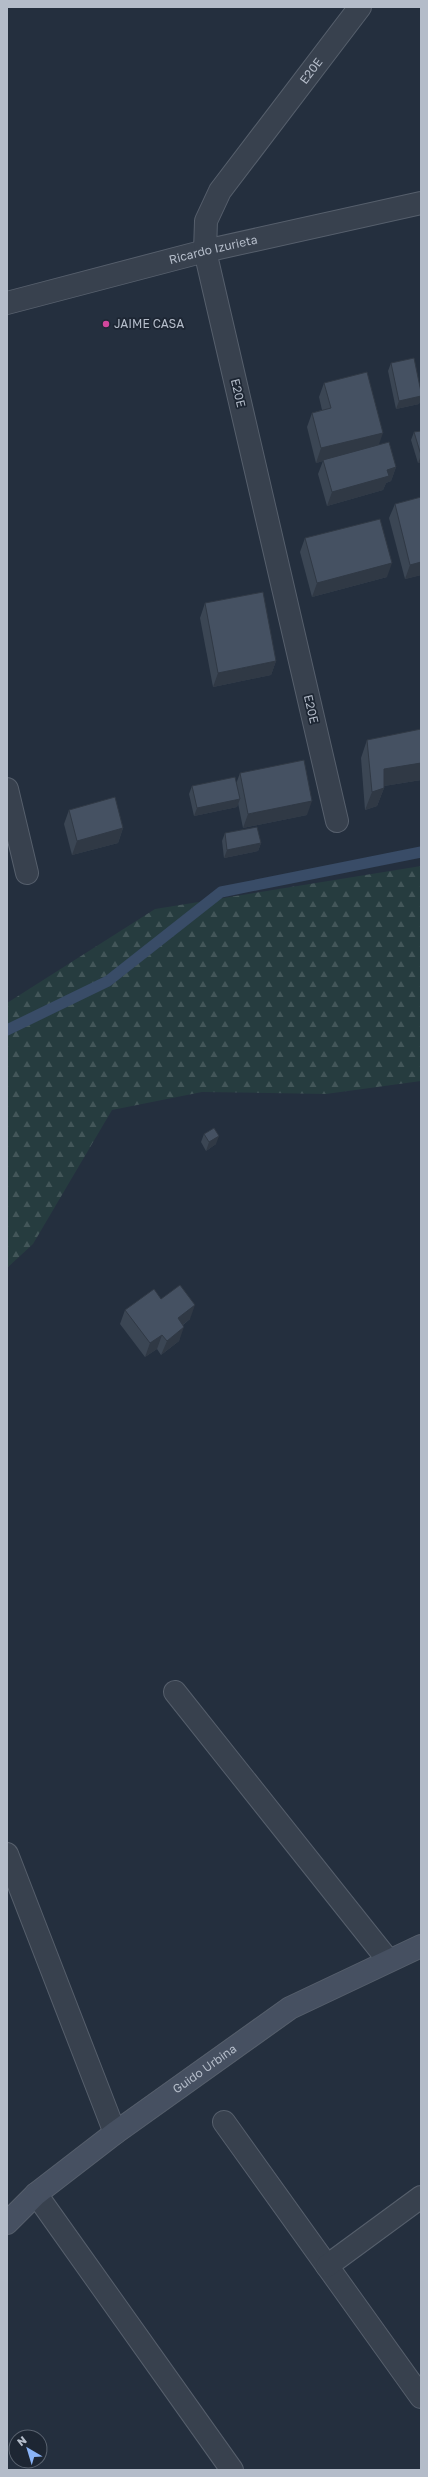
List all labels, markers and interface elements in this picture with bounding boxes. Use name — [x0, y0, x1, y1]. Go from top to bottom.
street label: E20E — [296, 55, 326, 87]
street label: Ricardo Izurieta — [167, 232, 259, 267]
place label: JAIME CASA — [114, 316, 184, 331]
marker: JAIME CASA — [101, 319, 111, 329]
street label: E20E — [228, 377, 249, 409]
street label: E20E — [301, 693, 322, 725]
street label: Guido Urbina — [170, 2041, 239, 2096]
north arrow — [8, 2429, 48, 2469]
text: N — [14, 2433, 29, 2448]

